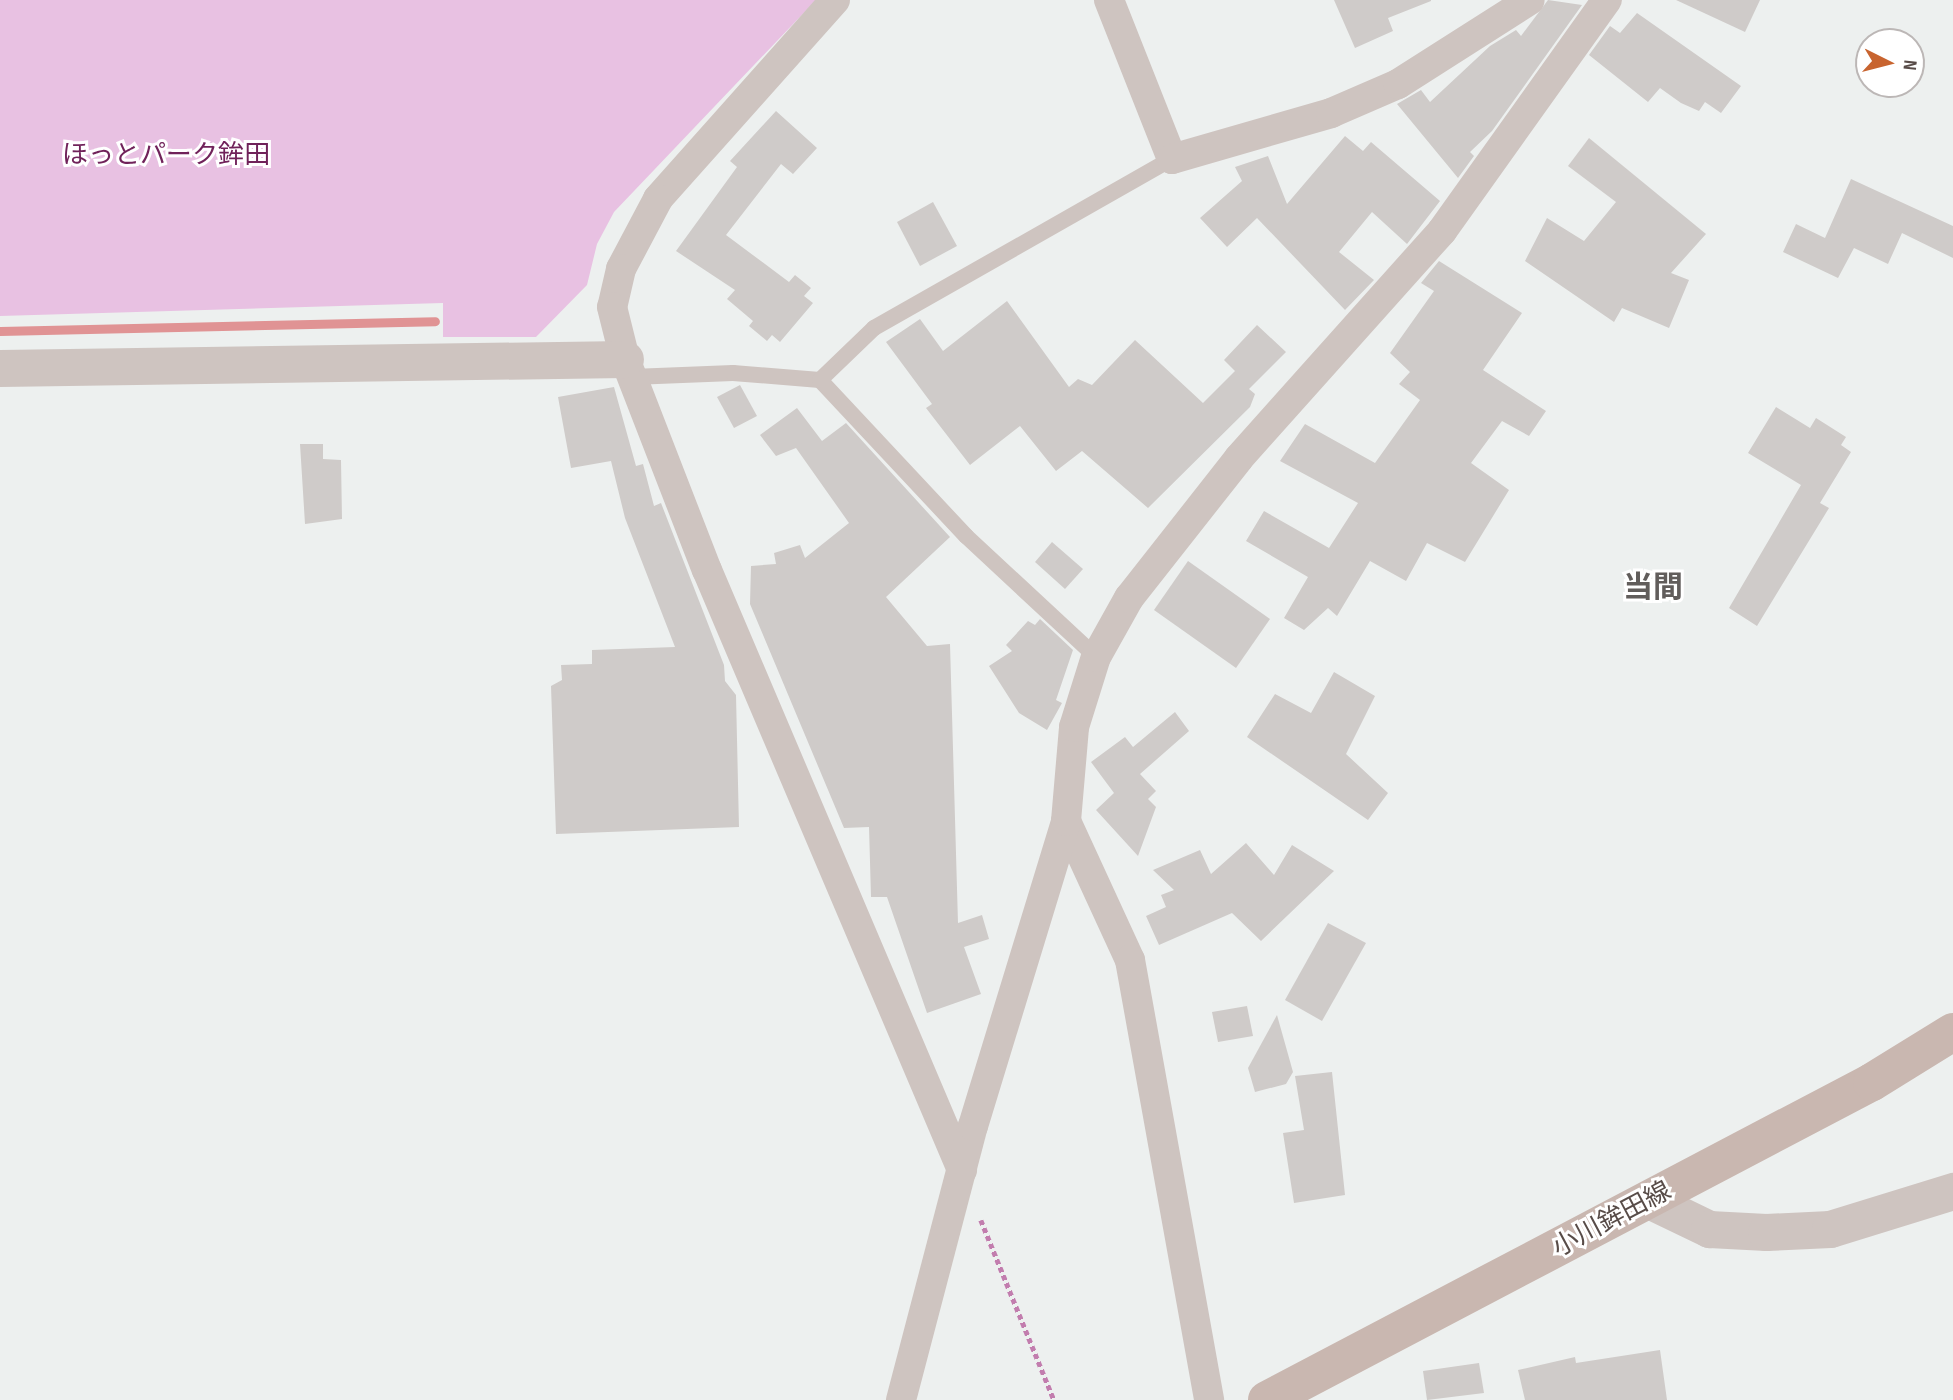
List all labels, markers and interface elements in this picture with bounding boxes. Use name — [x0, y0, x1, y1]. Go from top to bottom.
north arrow — [1855, 28, 1925, 98]
text: N — [1897, 59, 1921, 71]
park label: ほっとパーク鉾田 — [62, 140, 270, 172]
district label: 当間 — [1623, 570, 1683, 606]
street label: 小川鉾田線 — [1547, 1176, 1677, 1264]

